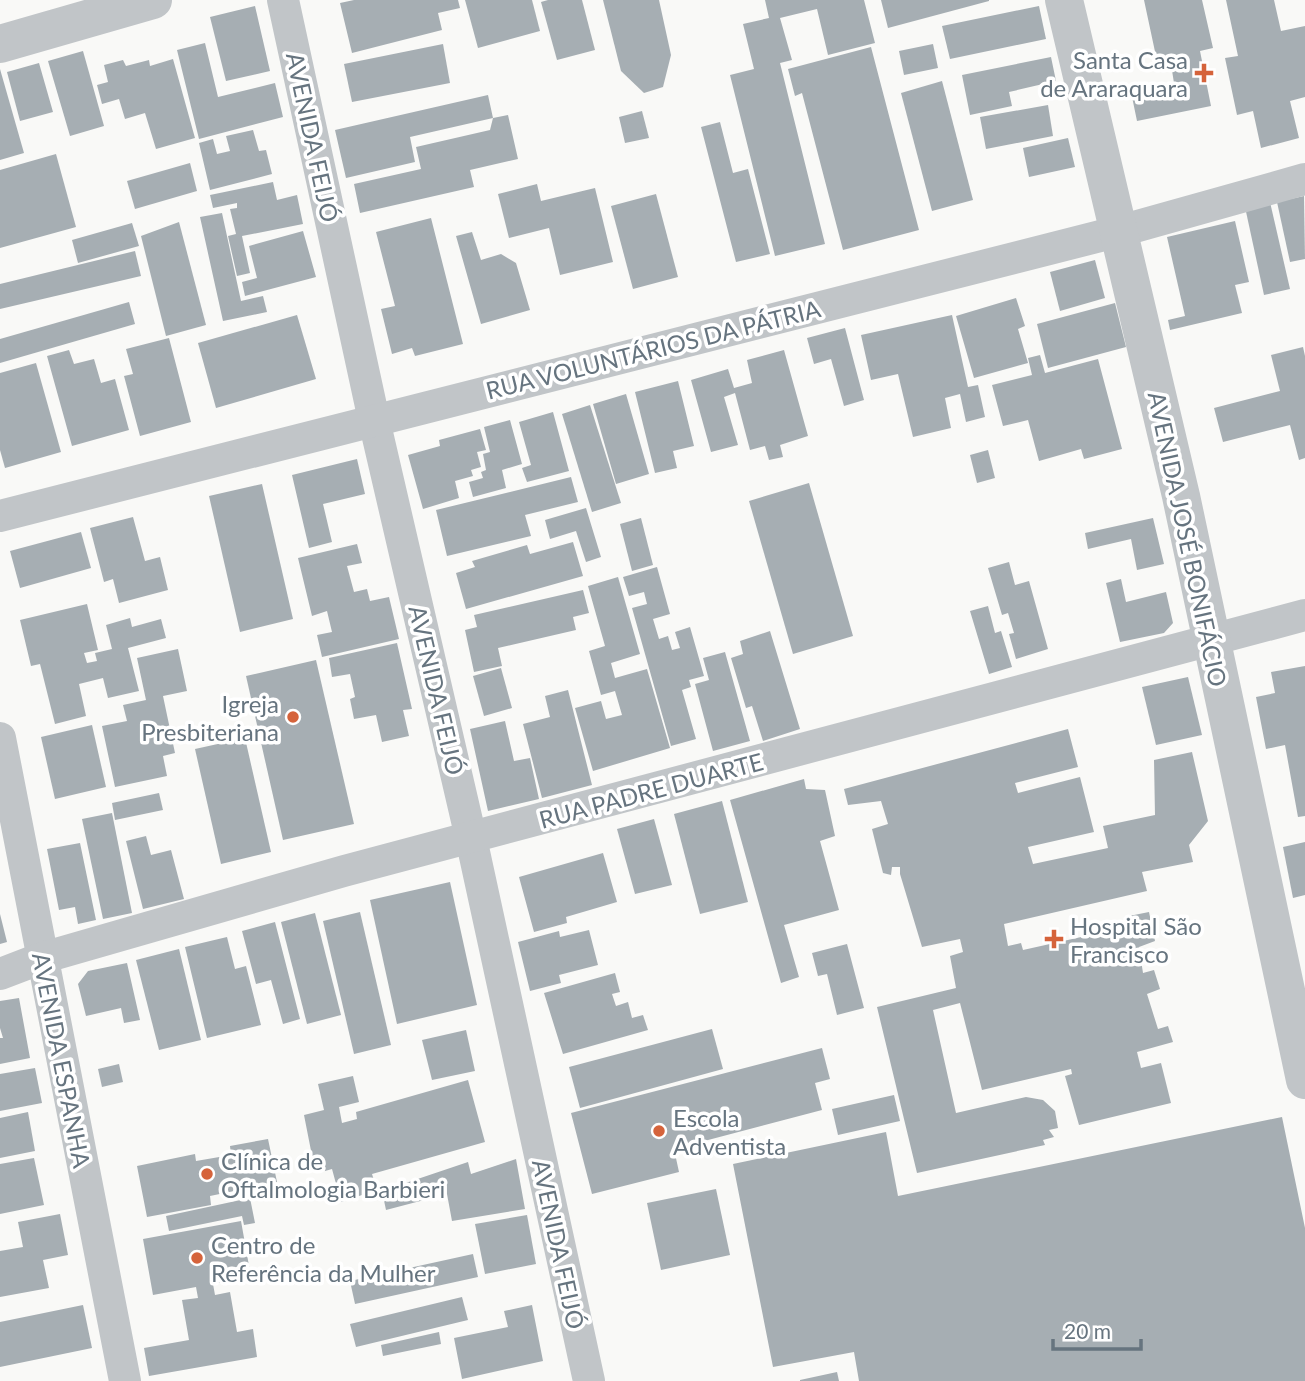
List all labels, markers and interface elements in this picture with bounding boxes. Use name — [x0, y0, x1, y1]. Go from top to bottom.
place label: Santa Casa de Araraquara — [1040, 45, 1188, 102]
street label: AVENIDA FEIJÓ — [281, 49, 345, 225]
marker: Santa Casa de Araraquara — [1194, 63, 1214, 83]
street label: RUA VOLUNTÁRIOS DA PÁTRIA — [483, 293, 824, 405]
street label: AVENIDA JOSÉ BONIFÁCIO — [1143, 389, 1233, 689]
street label: AVENIDA FEIJÓ — [403, 602, 471, 778]
place label: Igreja Presbiteriana — [141, 689, 279, 746]
marker: Igreja Presbiteriana — [285, 709, 301, 725]
street label: RUA PADRE DUARTE — [536, 746, 766, 834]
place label: Hospital São Francisco — [1070, 911, 1202, 968]
marker: Hospital São Francisco — [1044, 929, 1064, 949]
street label: AVENIDA ESPANHA — [27, 950, 97, 1171]
place label: Escola Adventista — [673, 1103, 786, 1160]
marker: Escola Adventista — [651, 1123, 667, 1139]
place label: Clínica de Oftalmologia Barbieri — [221, 1146, 445, 1203]
street label: AVENIDA FEIJÓ — [527, 1156, 591, 1332]
marker: Clínica de Oftalmologia Barbieri — [199, 1166, 215, 1182]
place label: Centro de Referência da Mulher — [211, 1230, 436, 1287]
marker: Centro de Referência da Mulher — [189, 1250, 205, 1266]
scale bar — [1053, 1308, 1140, 1352]
text: 20 m — [1064, 1318, 1111, 1343]

